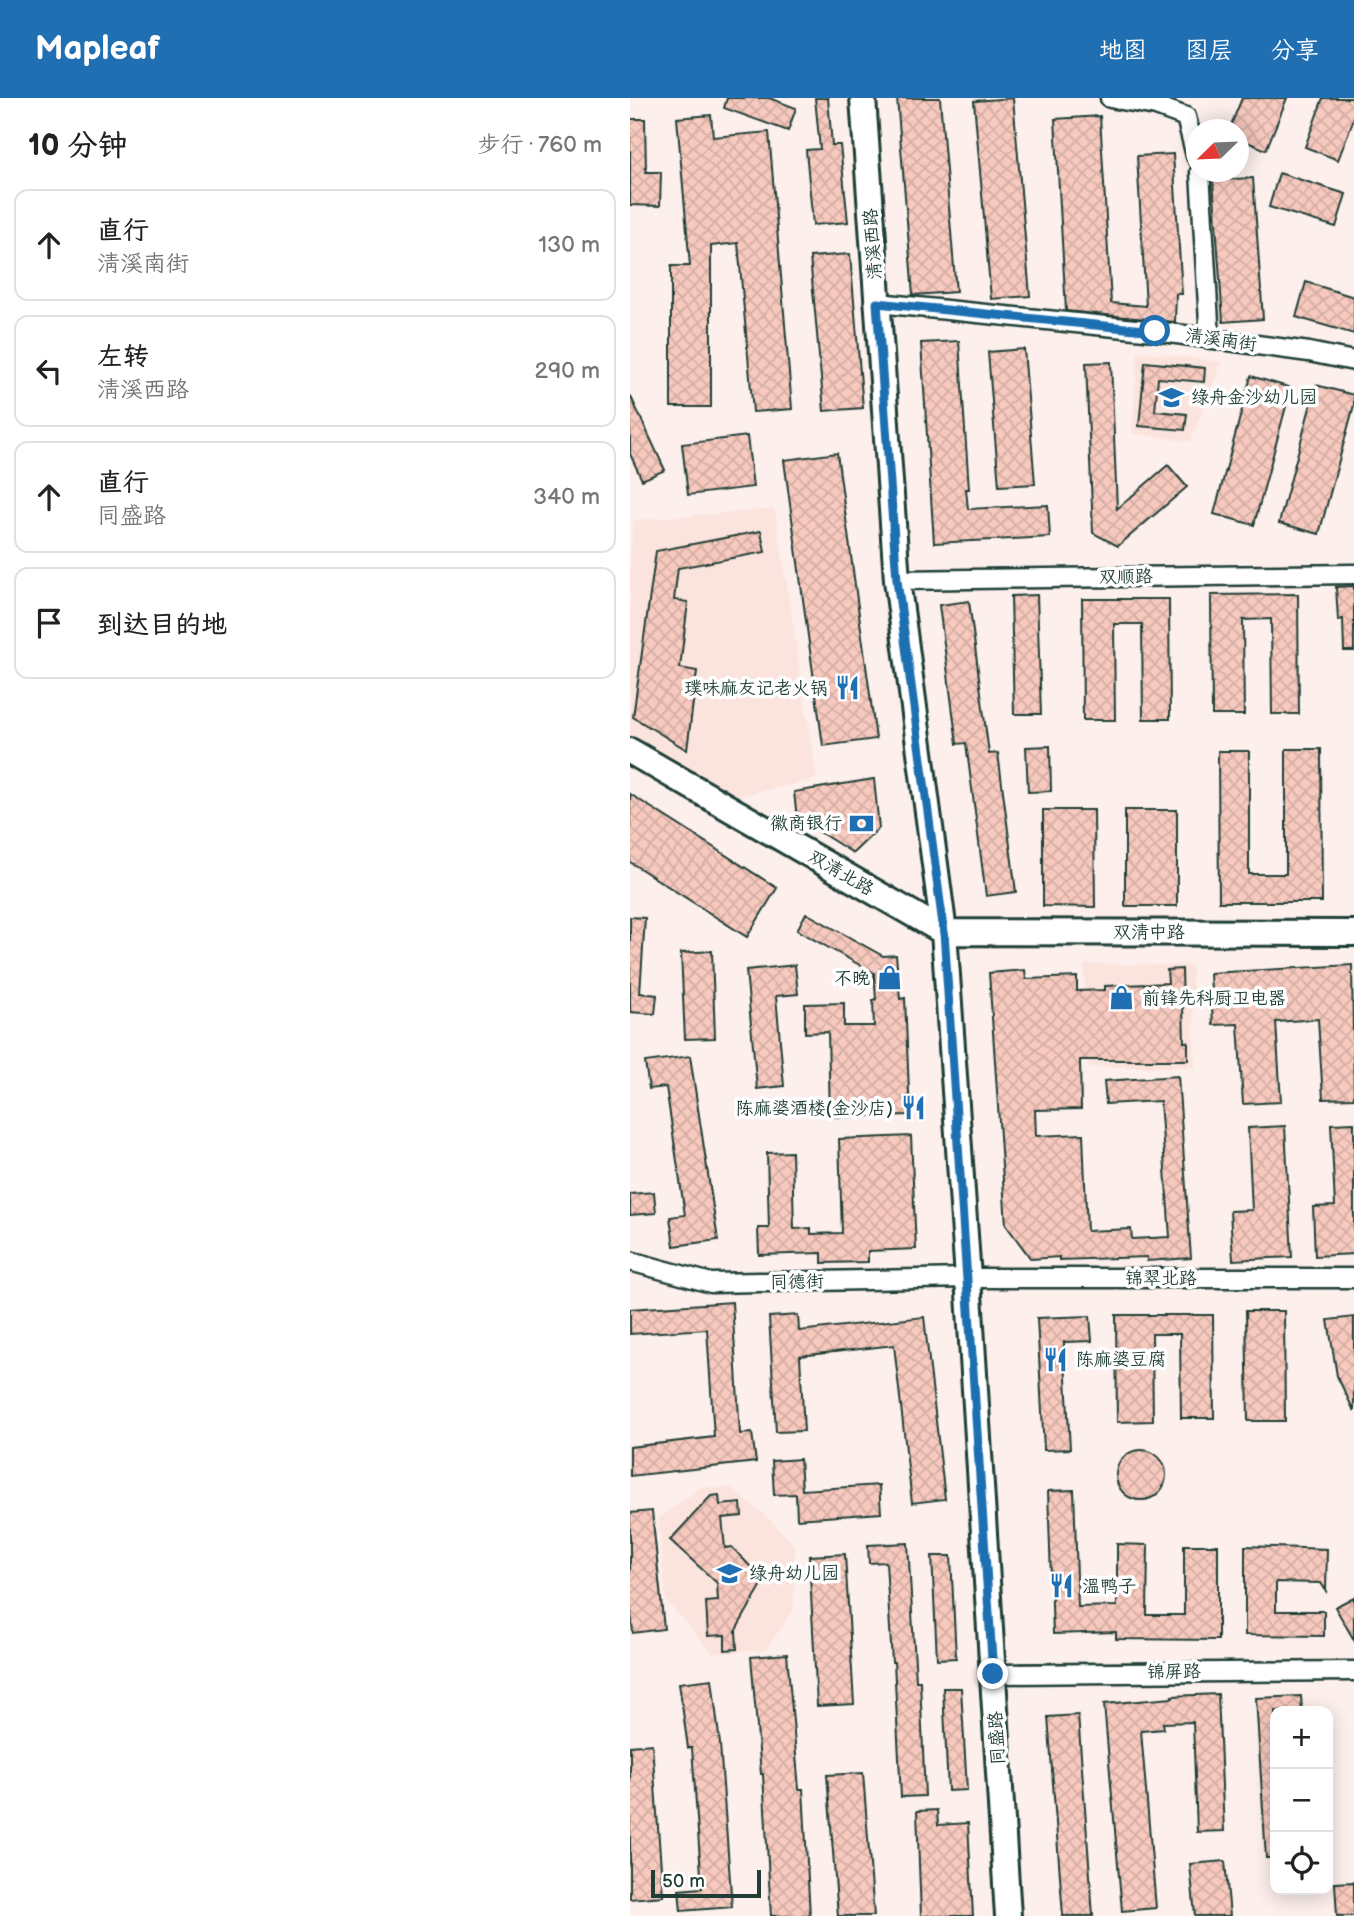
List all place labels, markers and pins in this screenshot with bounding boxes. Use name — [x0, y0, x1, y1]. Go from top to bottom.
school or university icon: 绿舟金沙幼儿园 — [1157, 383, 1185, 411]
place label: 绿舟金沙幼儿园 — [1191, 387, 1317, 408]
restaurant icon: 璞味麻友记老火锅 — [834, 674, 862, 702]
place label: 璞味麻友记老火锅 — [684, 678, 828, 699]
bank icon: 徽商银行 — [848, 809, 876, 837]
place label: 徽商银行 — [770, 813, 842, 834]
shop icon: 不晚 — [876, 964, 904, 992]
place label: 不晚 — [834, 968, 870, 989]
shop icon: 前锋先科厨卫电器 — [1108, 984, 1136, 1012]
place label: 前锋先科厨卫电器 — [1142, 988, 1286, 1009]
restaurant icon: 陈麻婆酒楼(金沙店) — [899, 1094, 927, 1122]
place label: 陈麻婆酒楼(金沙店) — [736, 1098, 893, 1119]
restaurant icon: 陈麻婆豆腐 — [1042, 1345, 1070, 1373]
place label: 陈麻婆豆腐 — [1076, 1349, 1166, 1370]
school or university icon: 绿舟幼儿园 — [715, 1559, 743, 1587]
place label: 绿舟幼儿园 — [749, 1563, 839, 1584]
restaurant icon: 温鸭子 — [1048, 1572, 1076, 1600]
place label: 温鸭子 — [1082, 1576, 1136, 1597]

